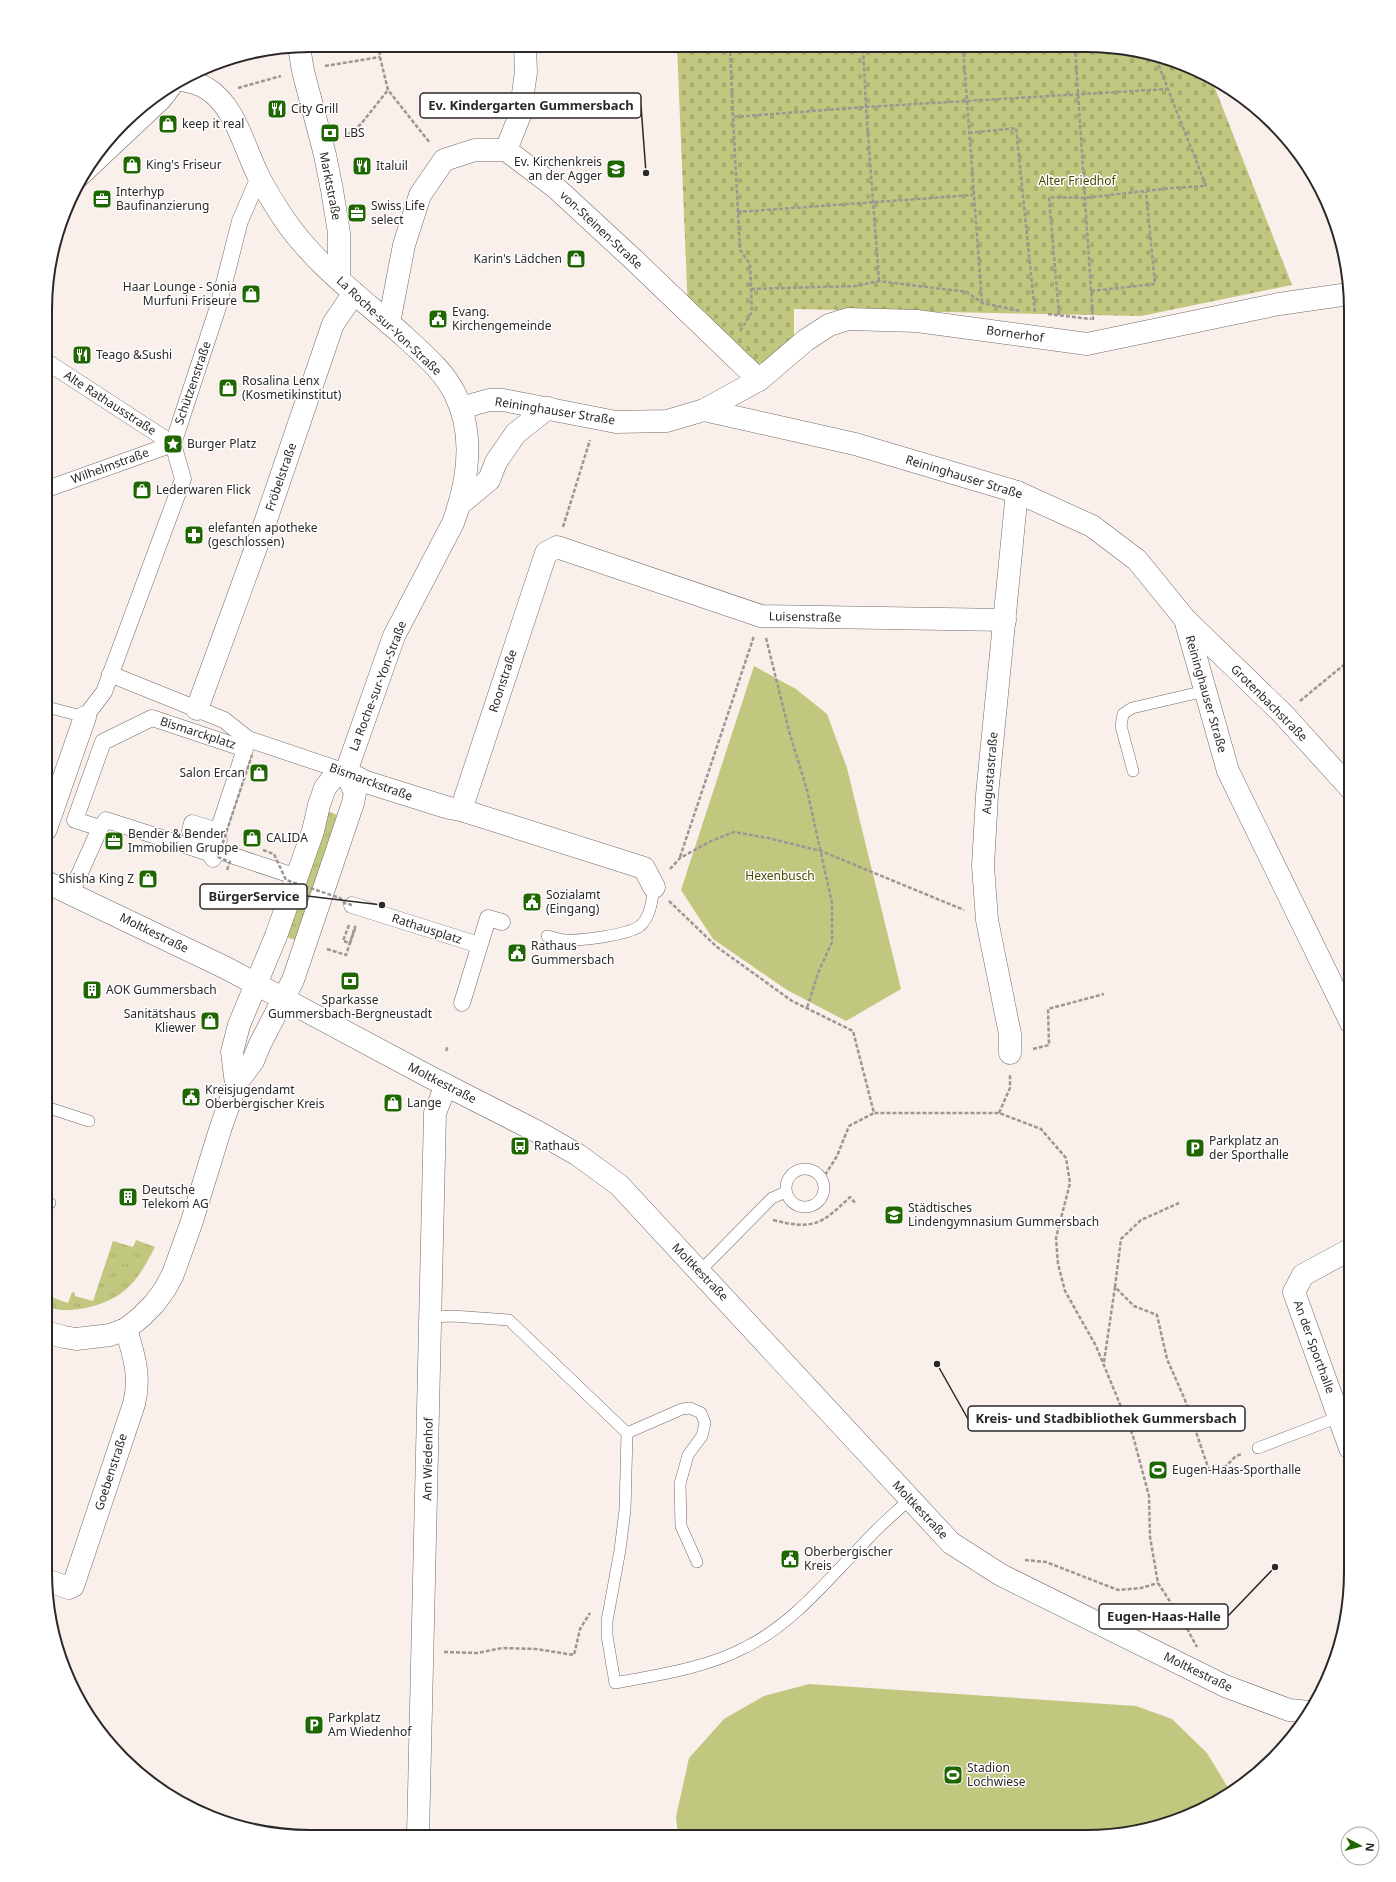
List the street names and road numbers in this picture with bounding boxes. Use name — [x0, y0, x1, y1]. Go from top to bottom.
street label: Marktstraße — [316, 150, 345, 222]
street label: von-Steinen-Straße — [556, 187, 647, 273]
street label: La Roche-sur-Yon-Straße — [333, 272, 446, 379]
street label: Bornerhof — [985, 321, 1046, 346]
street label: Schützenstraße — [170, 339, 215, 427]
street label: Alte Rathausstraße — [61, 366, 160, 439]
street label: Reininghauser Straße — [494, 393, 617, 428]
street label: Fröbelstraße — [261, 440, 300, 513]
street label: Wilhelmstraße — [69, 443, 151, 487]
street label: Reininghauser Straße — [904, 451, 1025, 502]
street label: Luisenstraße — [769, 607, 842, 626]
street label: La Roche-sur-Yon-Straße — [345, 618, 410, 753]
street label: Reininghauser Straße — [1182, 633, 1231, 755]
street label: Roonstraße — [484, 647, 521, 715]
street label: Grotenbachstraße — [1227, 660, 1312, 745]
street label: Bismarckplatz — [158, 712, 239, 753]
street label: Augustastraße — [977, 731, 1002, 815]
street label: Bismarckstraße — [327, 759, 415, 805]
street label: Moltkestraße — [117, 909, 192, 957]
street label: Rathausplatz — [390, 909, 465, 948]
street label: Moltkestraße — [405, 1058, 480, 1107]
street label: Moltkestraße — [668, 1239, 733, 1305]
street label: An der Sporthalle — [1290, 1298, 1339, 1396]
street label: Am Wiedenhof — [418, 1416, 437, 1501]
street label: Goebenstraße — [90, 1431, 131, 1513]
street label: Moltkestraße — [889, 1477, 952, 1543]
street label: Moltkestraße — [1161, 1648, 1236, 1696]

